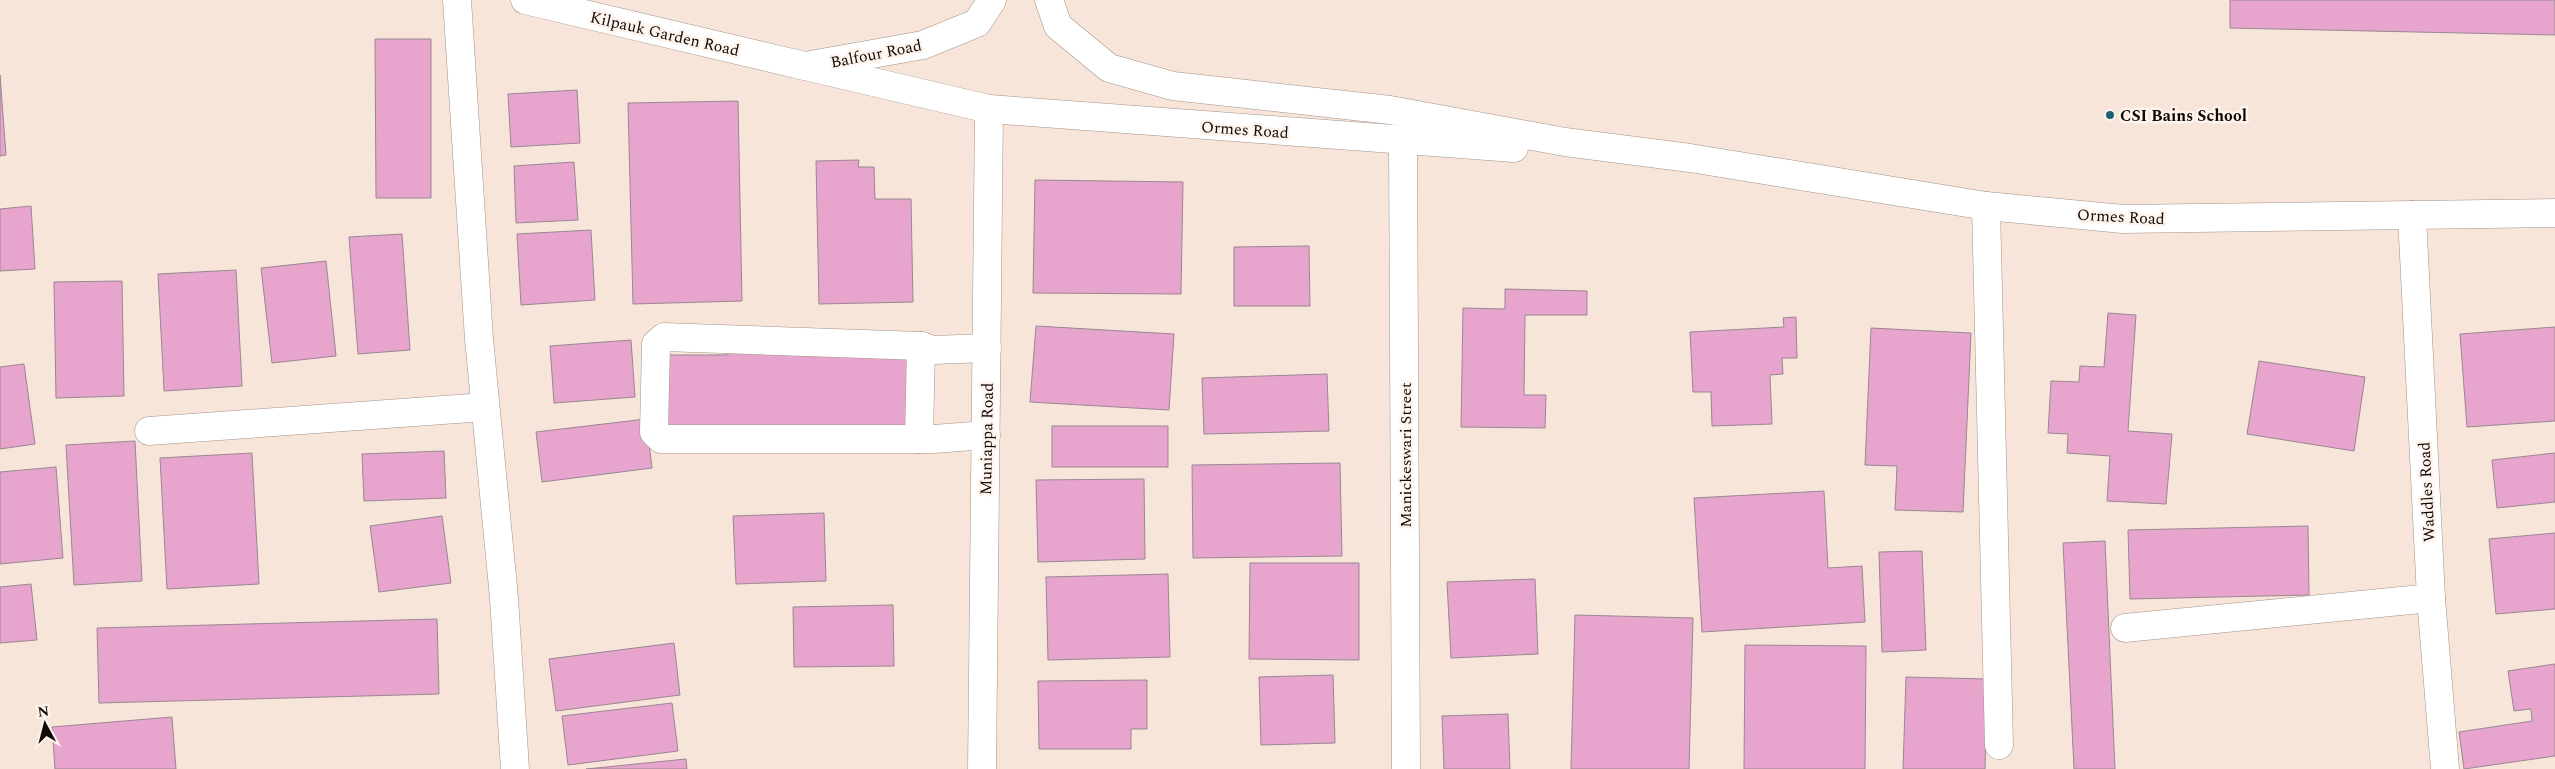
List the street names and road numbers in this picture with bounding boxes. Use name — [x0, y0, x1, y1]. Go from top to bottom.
street label: Kilpauk Garden Road — [588, 5, 742, 63]
street label: Balfour Road — [829, 33, 924, 75]
street label: Ormes Road — [1200, 115, 1290, 145]
street label: Ormes Road — [2077, 203, 2165, 231]
street label: Manickeswari Street — [1394, 382, 1418, 528]
street label: Muniappa Road — [974, 383, 1000, 495]
street label: Waddles Road — [2412, 441, 2442, 543]

